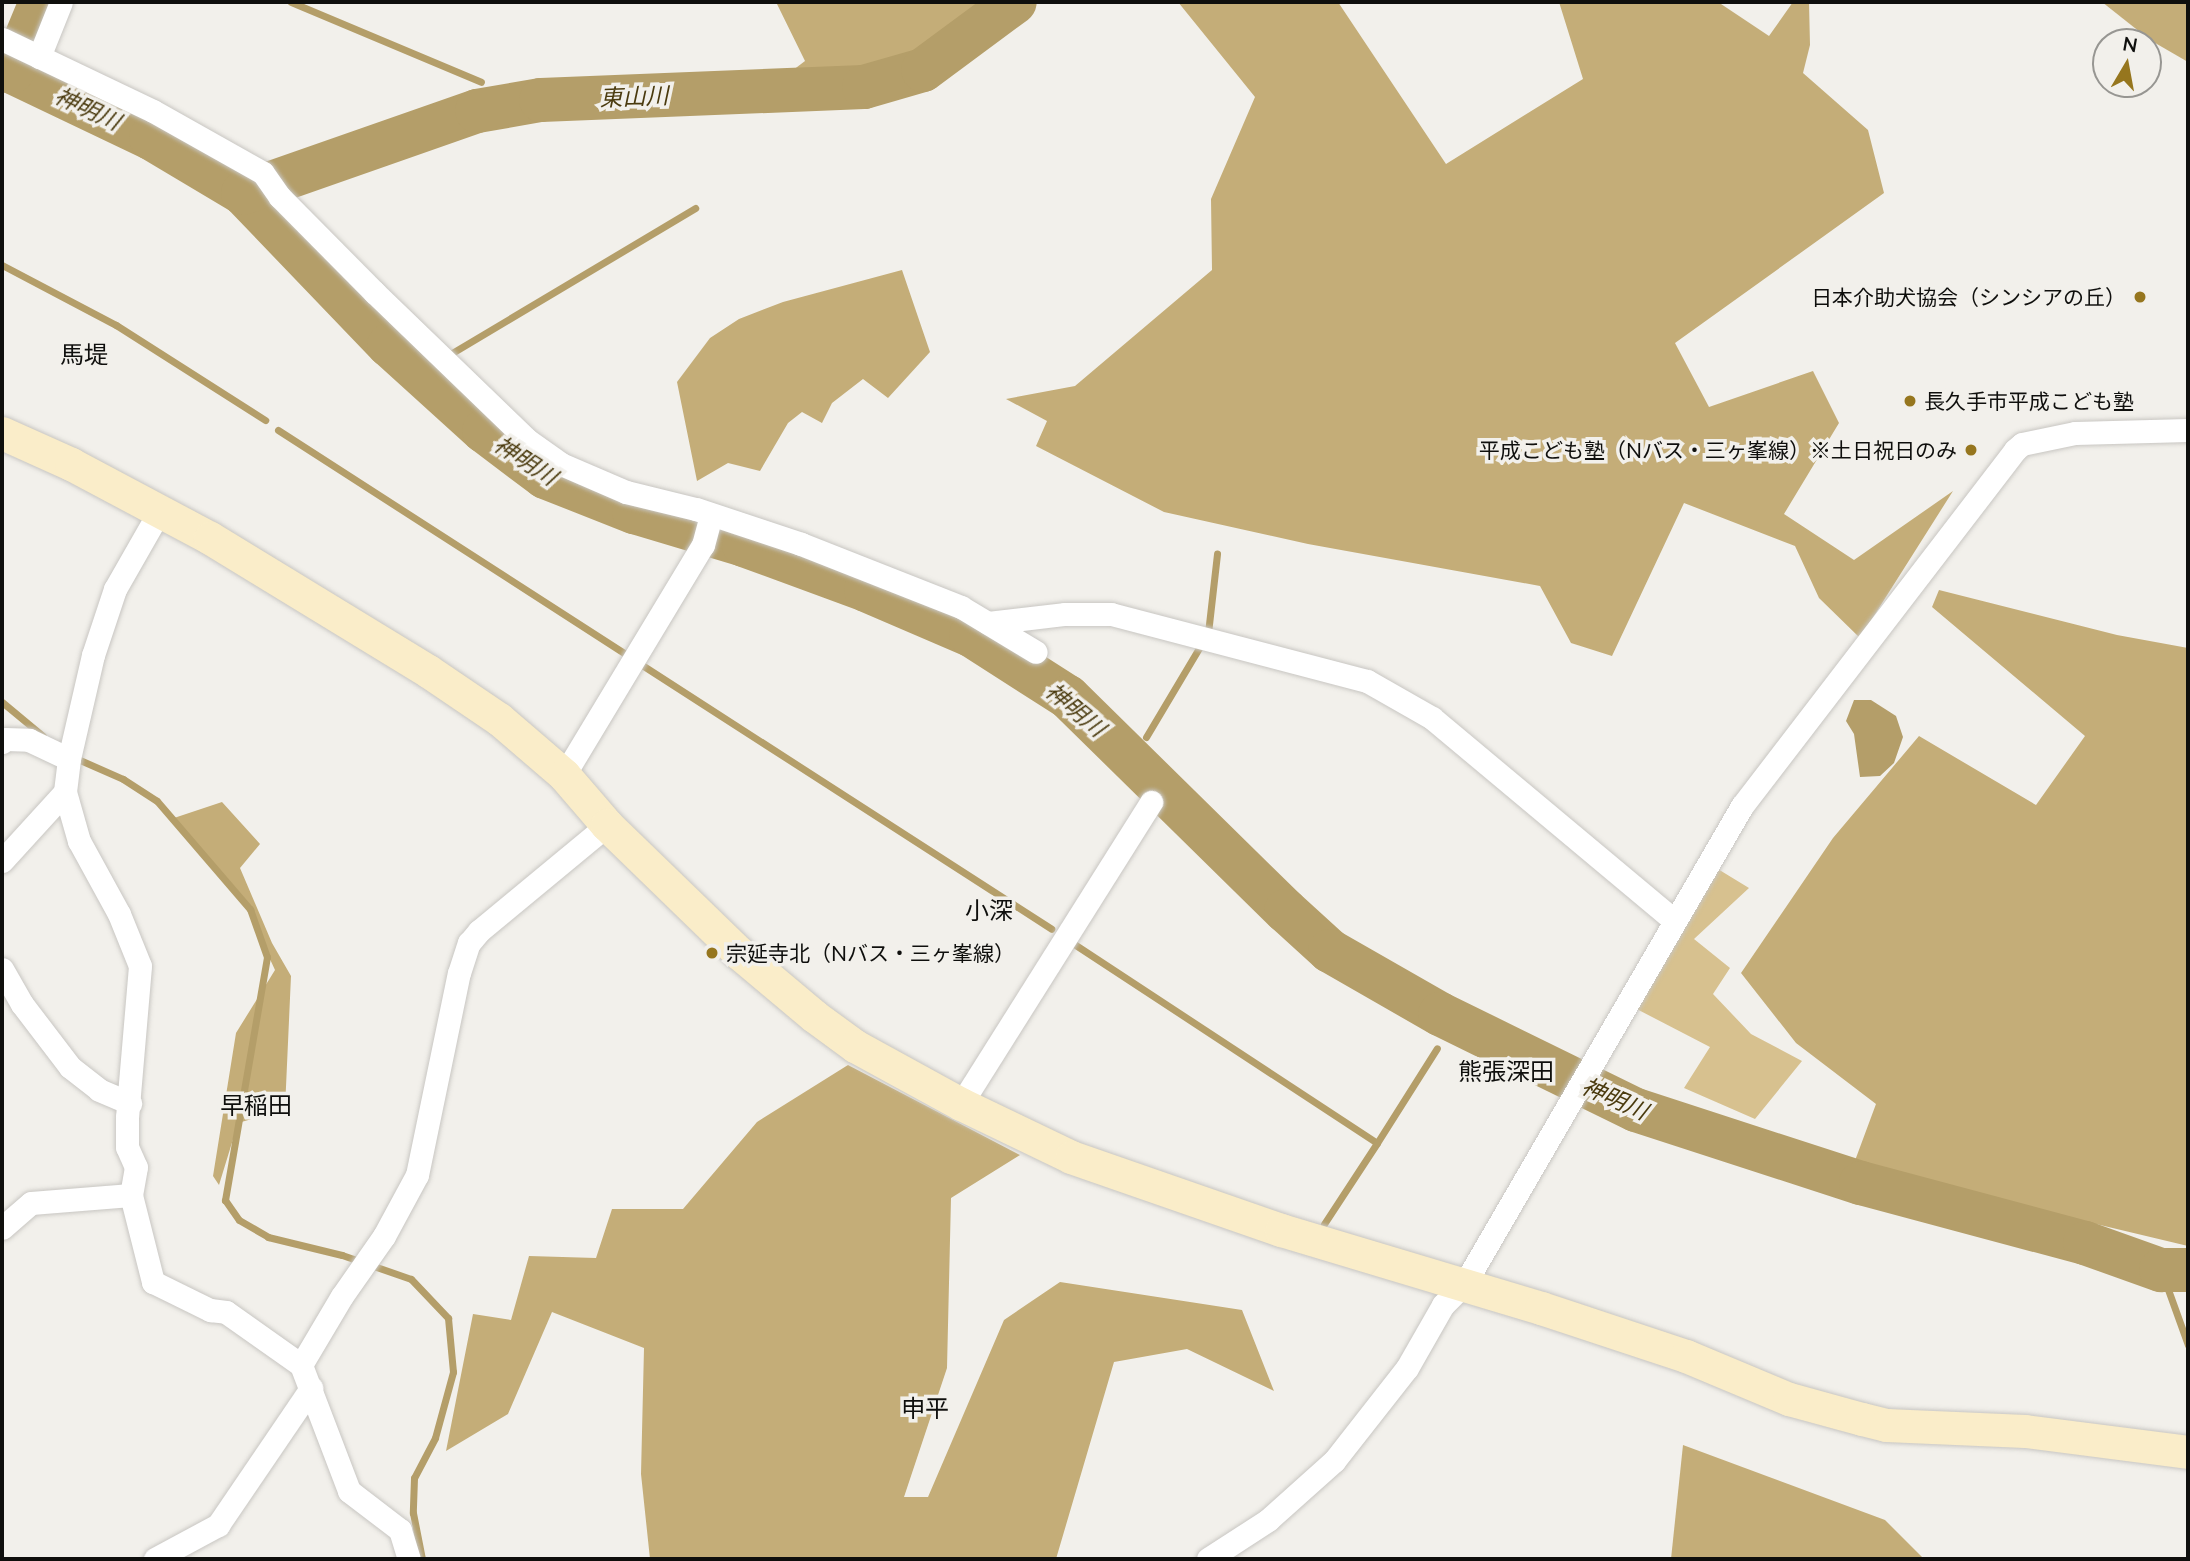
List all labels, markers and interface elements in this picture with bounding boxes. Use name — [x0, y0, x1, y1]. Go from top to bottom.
north arrow — [2092, 28, 2162, 98]
text: N — [2121, 31, 2140, 56]
water label: 神明川 — [51, 81, 125, 135]
water label: 東山川 — [599, 81, 669, 111]
place label: 日本介助犬協会（シンシアの丘） — [1811, 284, 2126, 310]
marker: 日本介助犬協会（シンシアの丘） — [2132, 289, 2148, 305]
district label: 馬堤 — [60, 340, 108, 368]
place label: 長久手市平成こども塾 — [1924, 388, 2134, 414]
marker: 長久手市平成こども塾 — [1902, 393, 1918, 409]
water label: 神明川 — [490, 430, 562, 490]
place label: 平成こども塾（Nバス・三ヶ峯線）※土日祝日のみ — [1479, 437, 1957, 463]
marker: 平成こども塾（Nバス・三ヶ峯線）※土日祝日のみ — [1963, 442, 1979, 458]
water label: 神明川 — [1041, 676, 1111, 742]
district label: 小深 — [965, 896, 1013, 924]
place label: 宗延寺北（Nバス・三ヶ峯線） — [726, 940, 1015, 966]
marker: 宗延寺北（Nバス・三ヶ峯線） — [704, 945, 720, 961]
district label: 熊張深田 — [1458, 1057, 1554, 1085]
water label: 神明川 — [1578, 1071, 1652, 1125]
district label: 早稲田 — [220, 1091, 292, 1119]
district label: 申平 — [901, 1394, 949, 1422]

